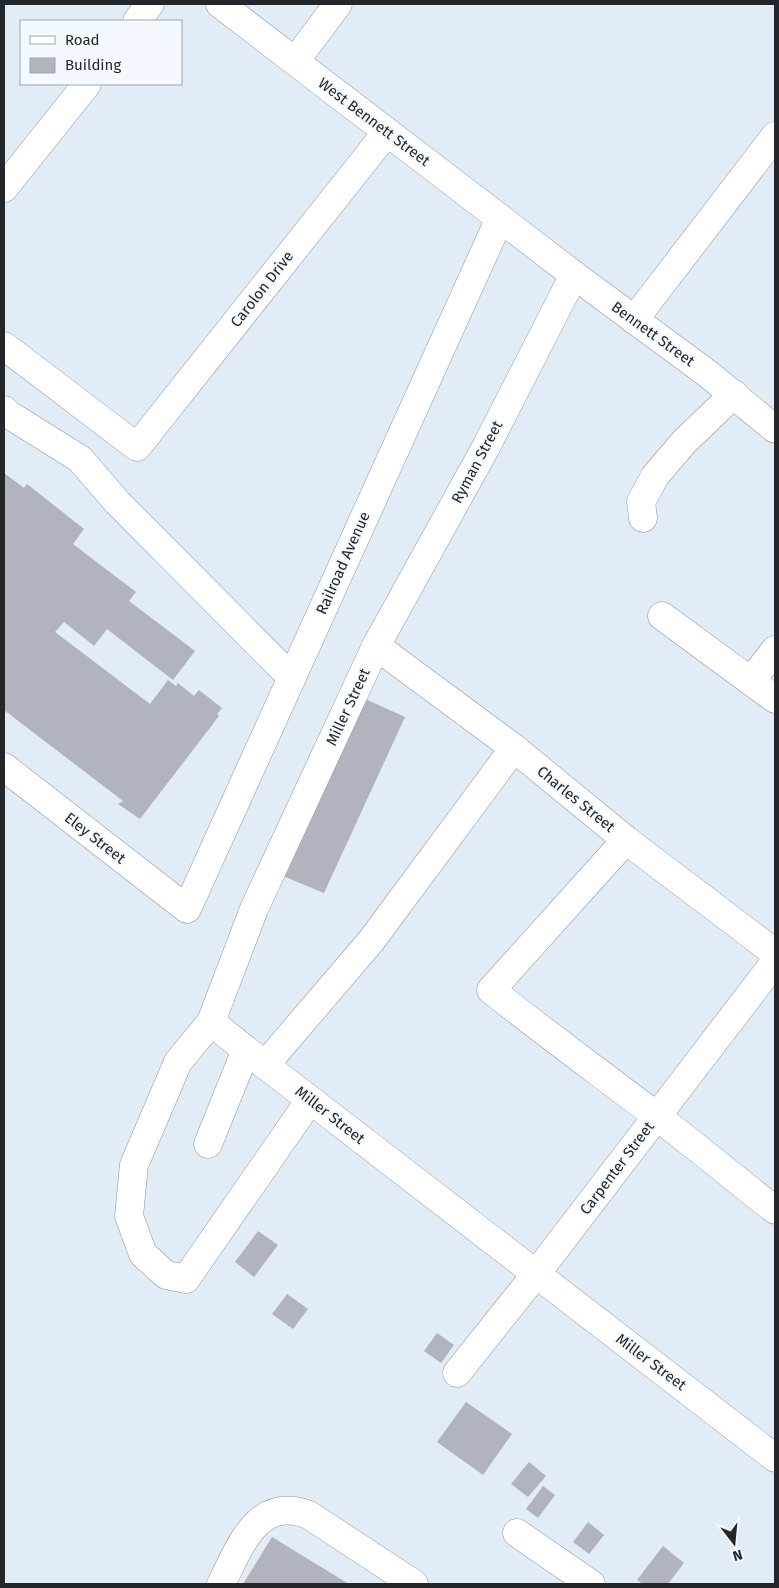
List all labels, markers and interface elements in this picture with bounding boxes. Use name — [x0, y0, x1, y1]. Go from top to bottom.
legend — [20, 20, 182, 85]
text: Road — [65, 31, 100, 49]
text: Building — [65, 56, 121, 74]
street label: West Bennett Street — [315, 74, 434, 170]
street label: Carolon Drive — [227, 247, 297, 331]
street label: Bennett Street — [608, 298, 699, 371]
street label: Ryman Street — [448, 417, 507, 506]
street label: Railroad Avenue — [312, 509, 374, 617]
street label: Miller Street — [322, 665, 374, 749]
street label: Charles Street — [533, 762, 619, 836]
street label: Eley Street — [61, 809, 130, 868]
street label: Miller Street — [292, 1082, 369, 1148]
street label: Carpenter Street — [576, 1117, 658, 1218]
street label: Miller Street — [612, 1330, 690, 1395]
north arrow — [709, 1518, 759, 1568]
text: N — [731, 1546, 744, 1564]

